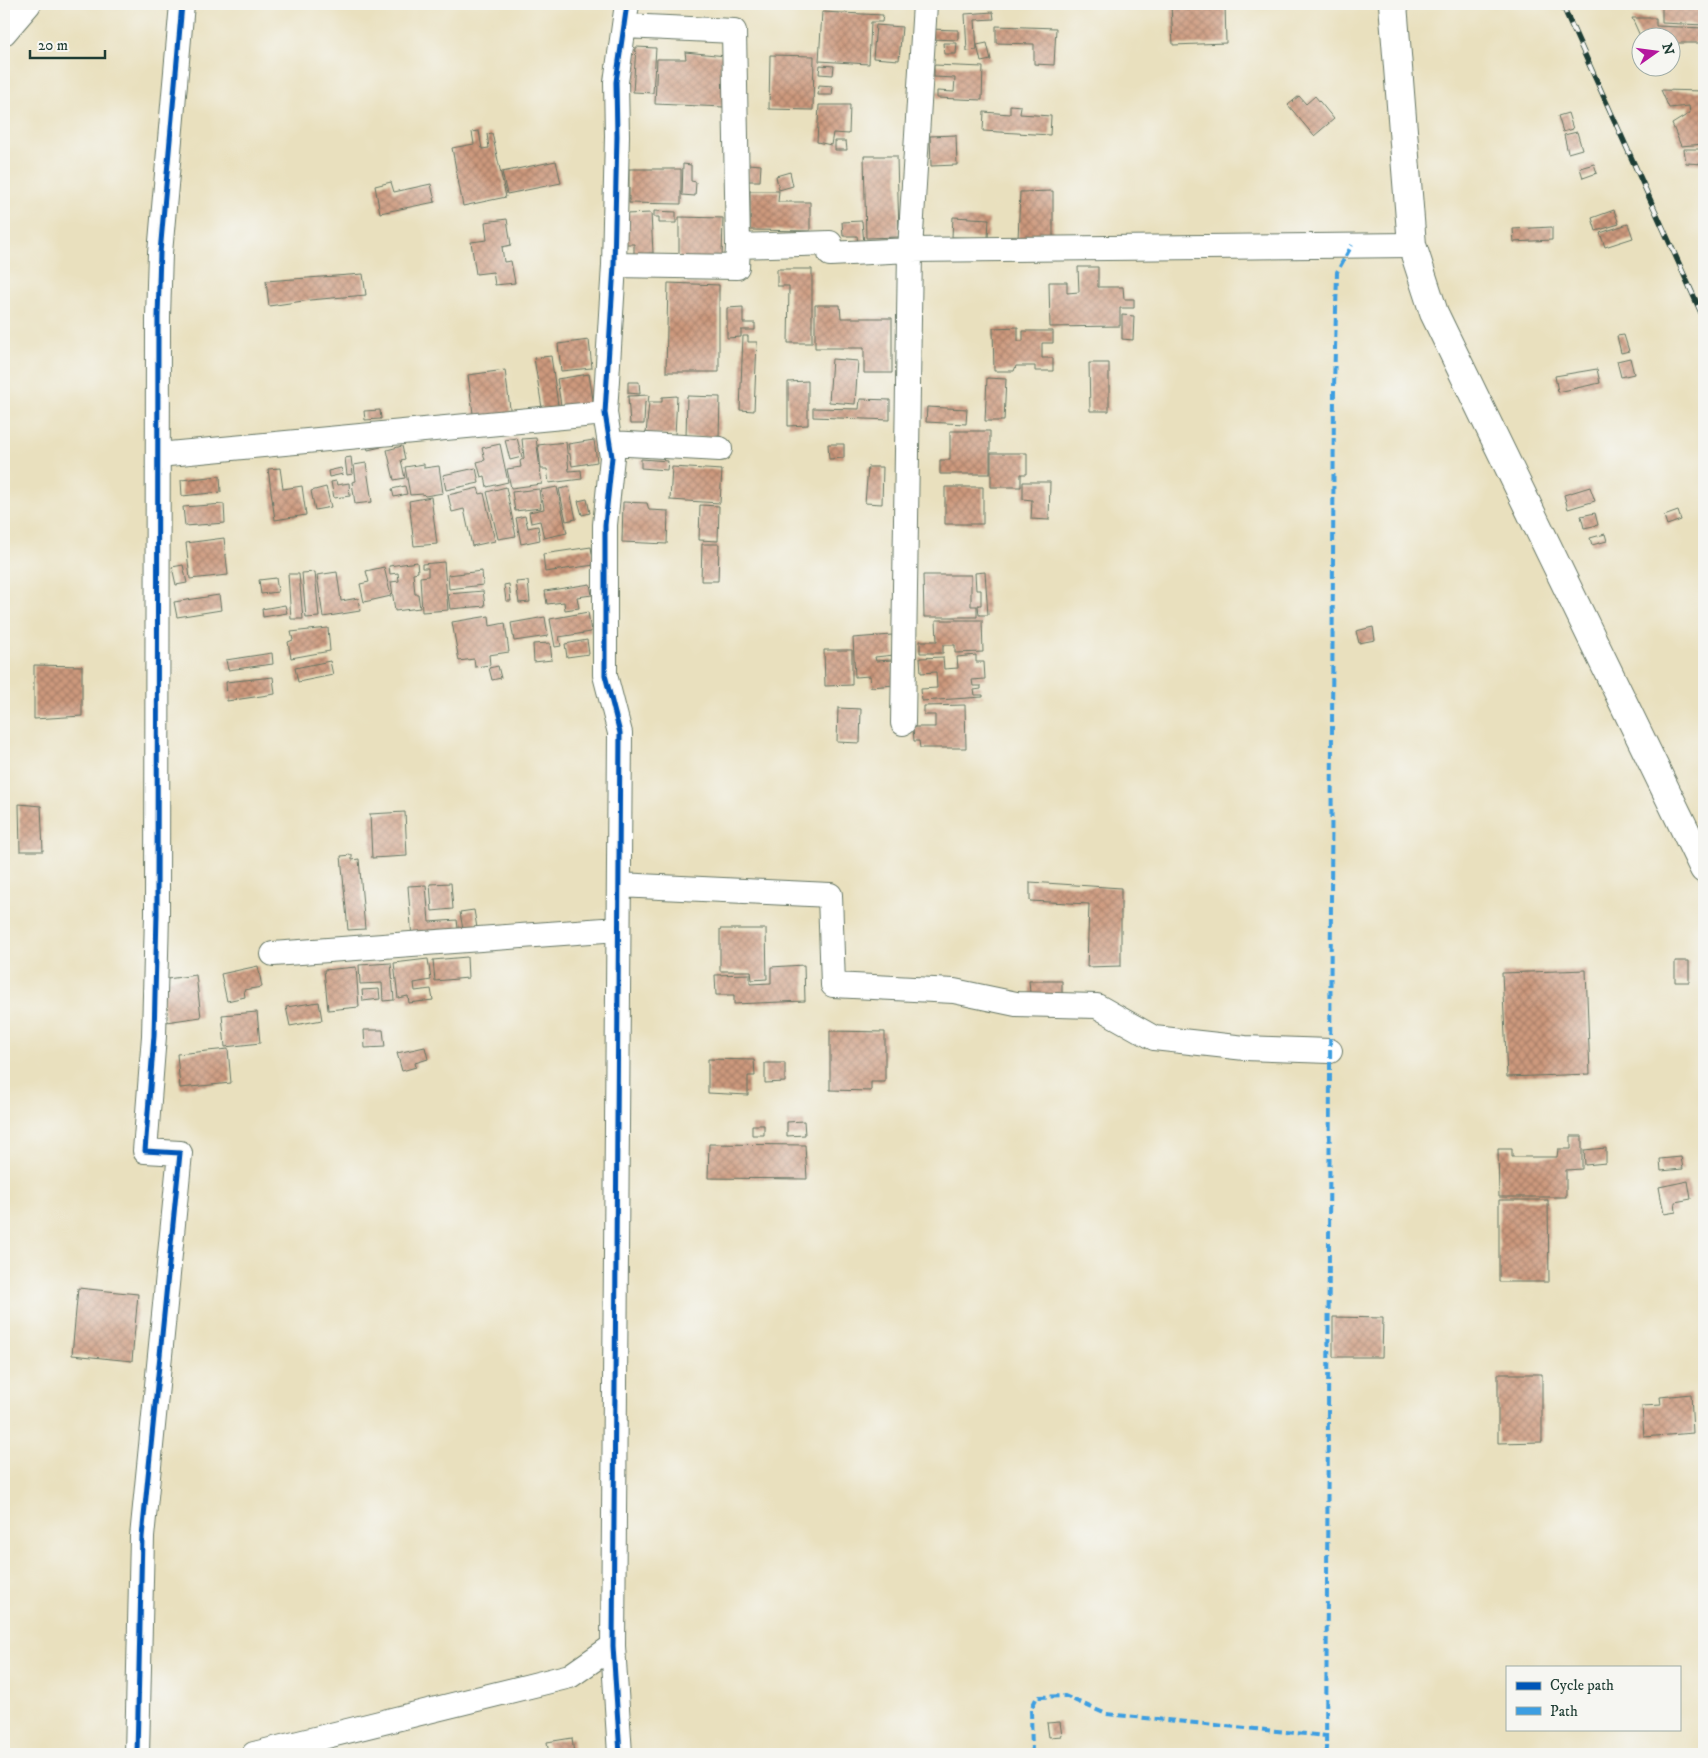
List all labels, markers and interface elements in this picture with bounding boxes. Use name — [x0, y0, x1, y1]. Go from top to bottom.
scale bar — [30, 28, 105, 60]
north arrow — [1630, 28, 1680, 78]
text: 20 m — [38, 36, 68, 55]
text: N — [1658, 41, 1678, 57]
legend — [1506, 1666, 1680, 1730]
text: Cycle path — [1550, 1676, 1614, 1695]
text: Path — [1550, 1702, 1578, 1721]

